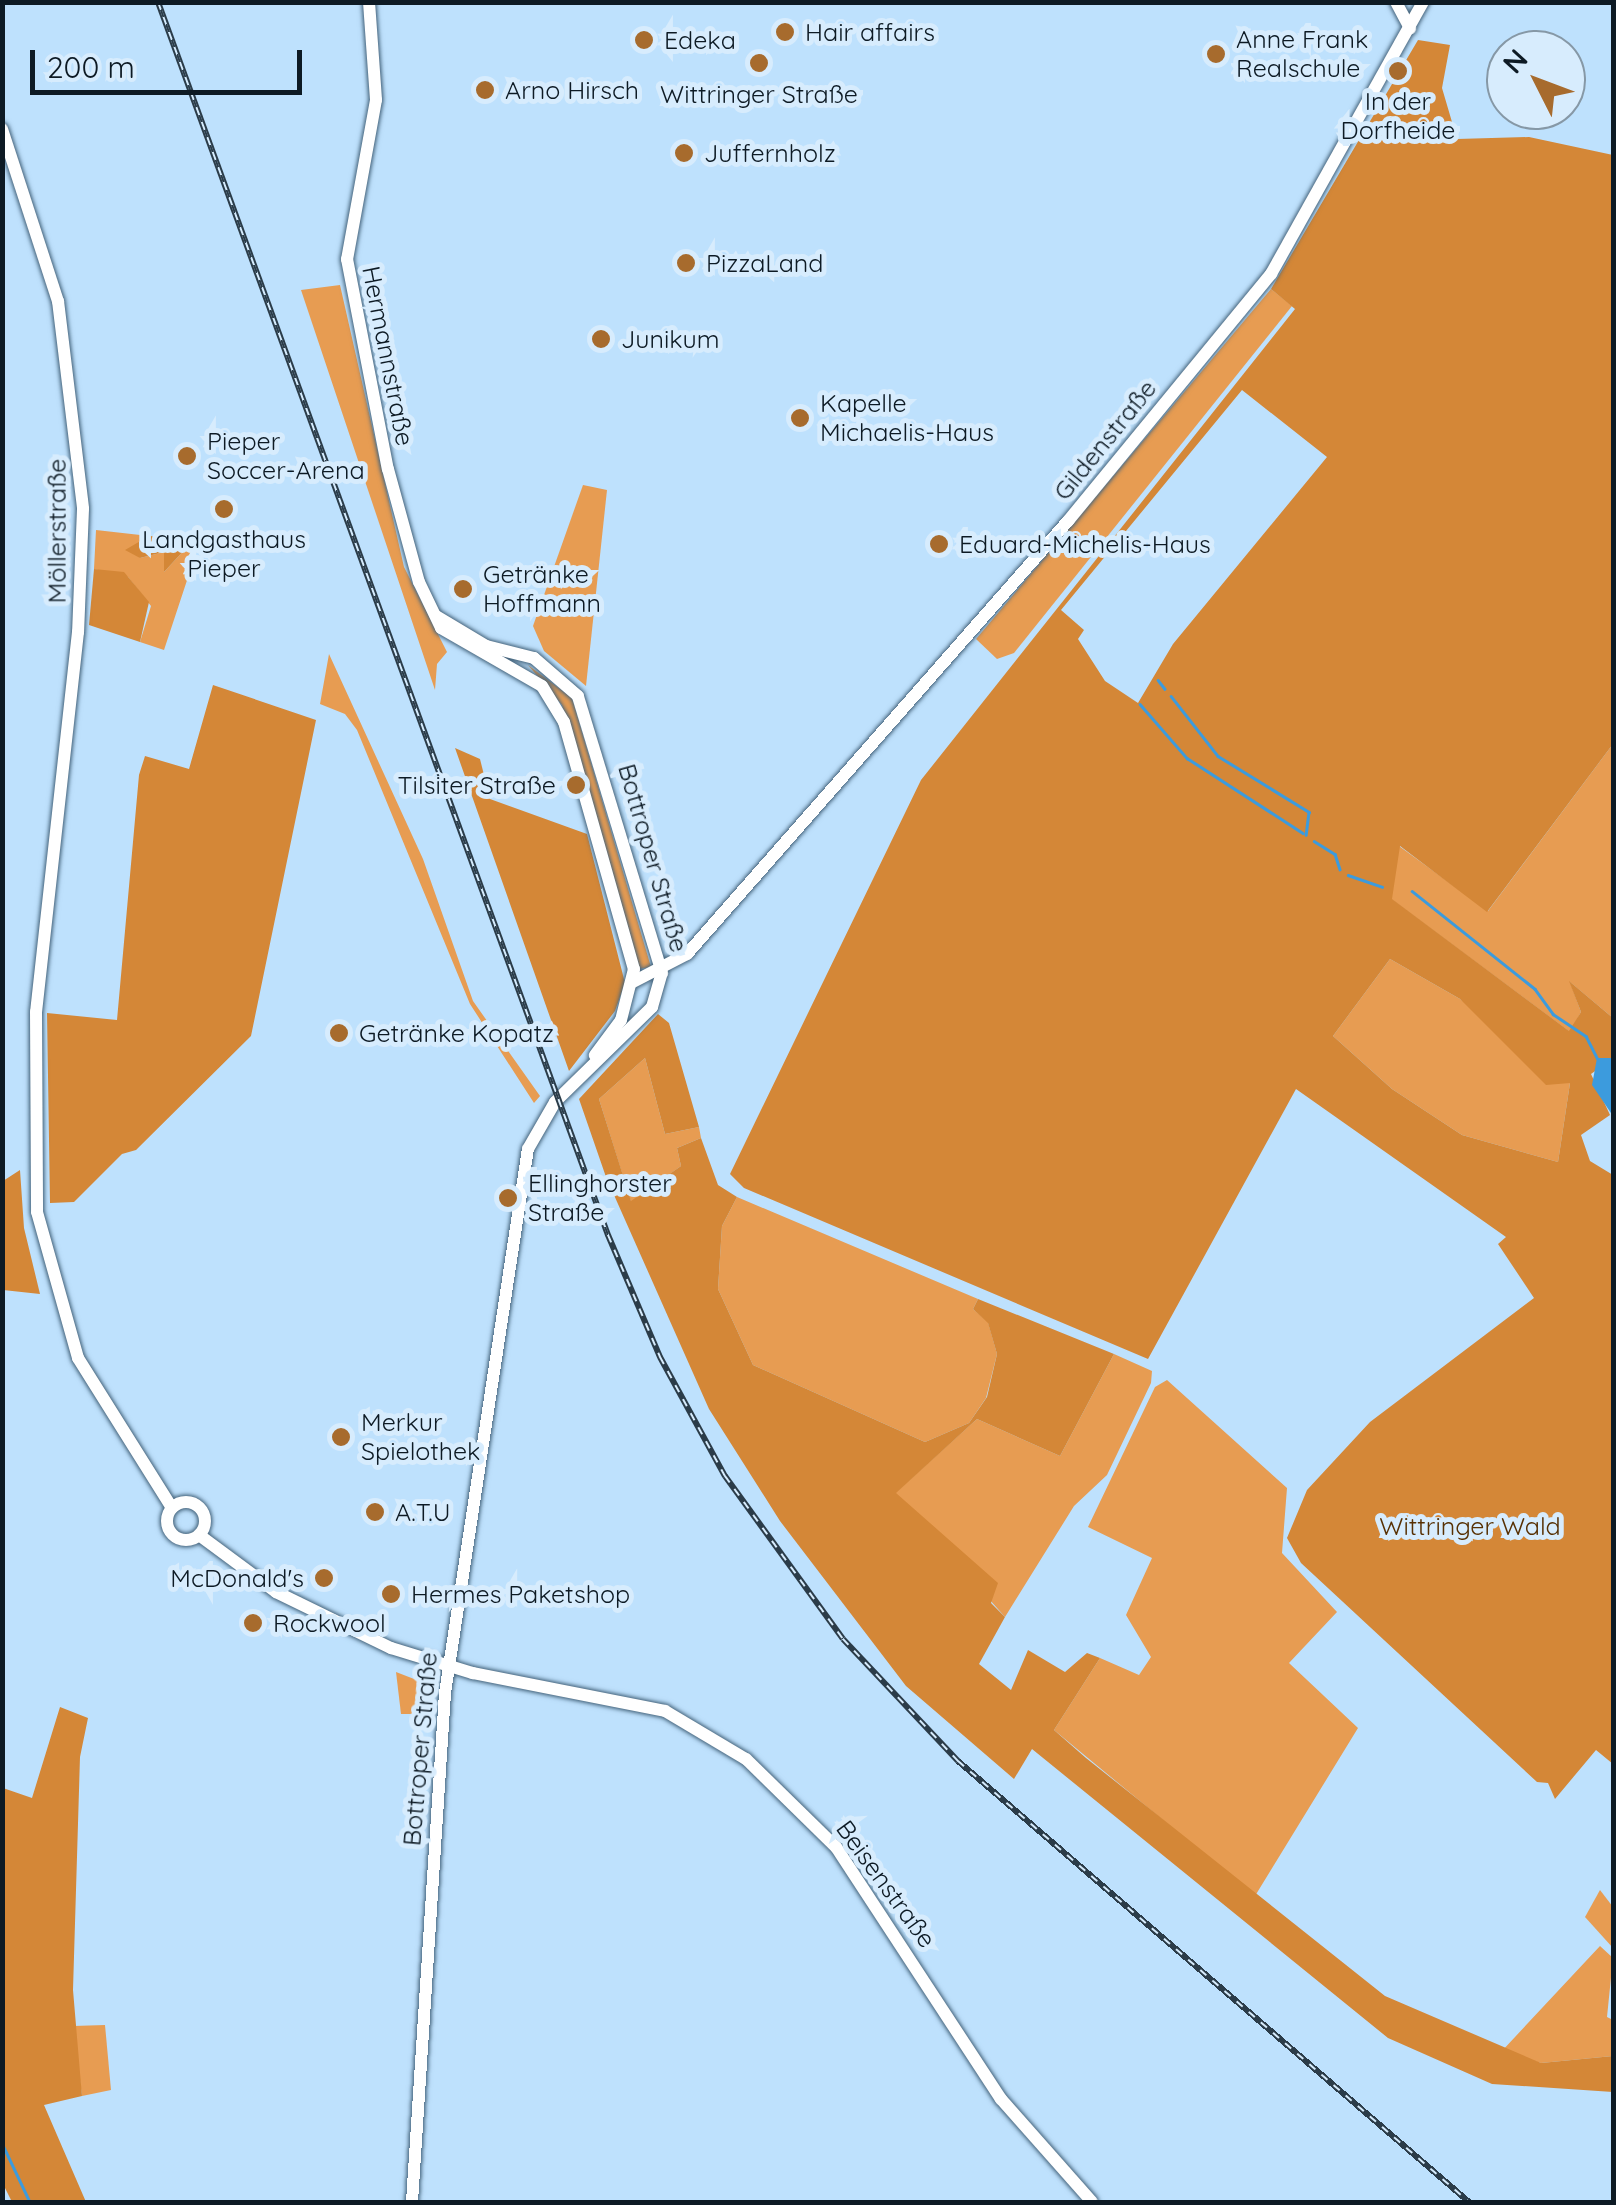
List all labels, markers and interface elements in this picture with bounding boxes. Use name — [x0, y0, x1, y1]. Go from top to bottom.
place label: Hair affairs — [805, 17, 935, 47]
marker: Hair affairs — [774, 21, 796, 43]
place label: Edeka — [664, 25, 736, 55]
place label: Anne Frank Realschule — [1236, 25, 1368, 84]
marker: Edeka — [633, 29, 655, 51]
scale bar — [35, 30, 308, 92]
north arrow — [1486, 30, 1586, 130]
text: N — [1495, 42, 1535, 80]
marker: Anne Frank Realschule — [1205, 43, 1227, 65]
text: 200 m — [47, 48, 135, 86]
marker: Wittringer Straße — [748, 52, 770, 74]
marker: In der Dorfheide — [1387, 60, 1409, 82]
place label: Arno Hirsch — [505, 75, 639, 105]
marker: Arno Hirsch — [474, 79, 496, 101]
place label: Wittringer Straße — [660, 79, 858, 109]
place label: In der Dorfheide — [1341, 87, 1455, 146]
place label: Juffernholz — [704, 138, 836, 168]
marker: Juffernholz — [673, 142, 695, 164]
place label: PizzaLand — [706, 248, 823, 278]
marker: PizzaLand — [675, 252, 697, 274]
street label: Hermannstraße — [356, 264, 420, 448]
place label: Junikum — [621, 324, 720, 354]
marker: Junikum — [590, 328, 612, 350]
street label: Gildenstraße — [1047, 374, 1163, 506]
place label: Kapelle Michaelis-Haus — [820, 389, 994, 448]
marker: Kapelle Michaelis-Haus — [789, 407, 811, 429]
place label: Pieper Soccer-Arena — [207, 427, 365, 486]
marker: Pieper Soccer-Arena — [176, 445, 198, 467]
street label: Möllerstraße — [42, 459, 72, 603]
marker: Landgasthaus Pieper — [213, 498, 235, 520]
place label: Landgasthaus Pieper — [142, 525, 306, 584]
place label: Eduard-Michelis-Haus — [959, 529, 1211, 559]
marker: Eduard-Michelis-Haus — [928, 533, 950, 555]
place label: Getränke Hoffmann — [483, 560, 601, 619]
marker: Getränke Hoffmann — [452, 578, 474, 600]
street label: Bottroper Straße — [612, 760, 694, 956]
place label: Tilsiter Straße — [398, 770, 556, 800]
marker: Tilsiter Straße — [565, 774, 587, 796]
place label: Getränke Kopatz — [359, 1018, 554, 1048]
marker: Getränke Kopatz — [328, 1022, 350, 1044]
place label: Ellinghorster Straße — [528, 1169, 672, 1228]
marker: Ellinghorster Straße — [497, 1187, 519, 1209]
place label: Merkur Spielothek — [361, 1408, 480, 1467]
marker: Merkur Spielothek — [330, 1426, 352, 1448]
place label: A.T.U — [395, 1497, 451, 1527]
marker: A.T.U — [364, 1501, 386, 1523]
park label: Wittringer Wald — [1379, 1511, 1561, 1541]
place label: McDonald's — [170, 1563, 304, 1593]
marker: McDonald's — [313, 1567, 335, 1589]
place label: Hermes Paketshop — [411, 1579, 630, 1609]
marker: Hermes Paketshop — [380, 1583, 402, 1605]
place label: Rockwool — [273, 1608, 386, 1638]
marker: Rockwool — [242, 1612, 264, 1634]
street label: Bottroper Straße — [397, 1651, 443, 1847]
street label: Beisenstraße — [830, 1815, 942, 1953]

